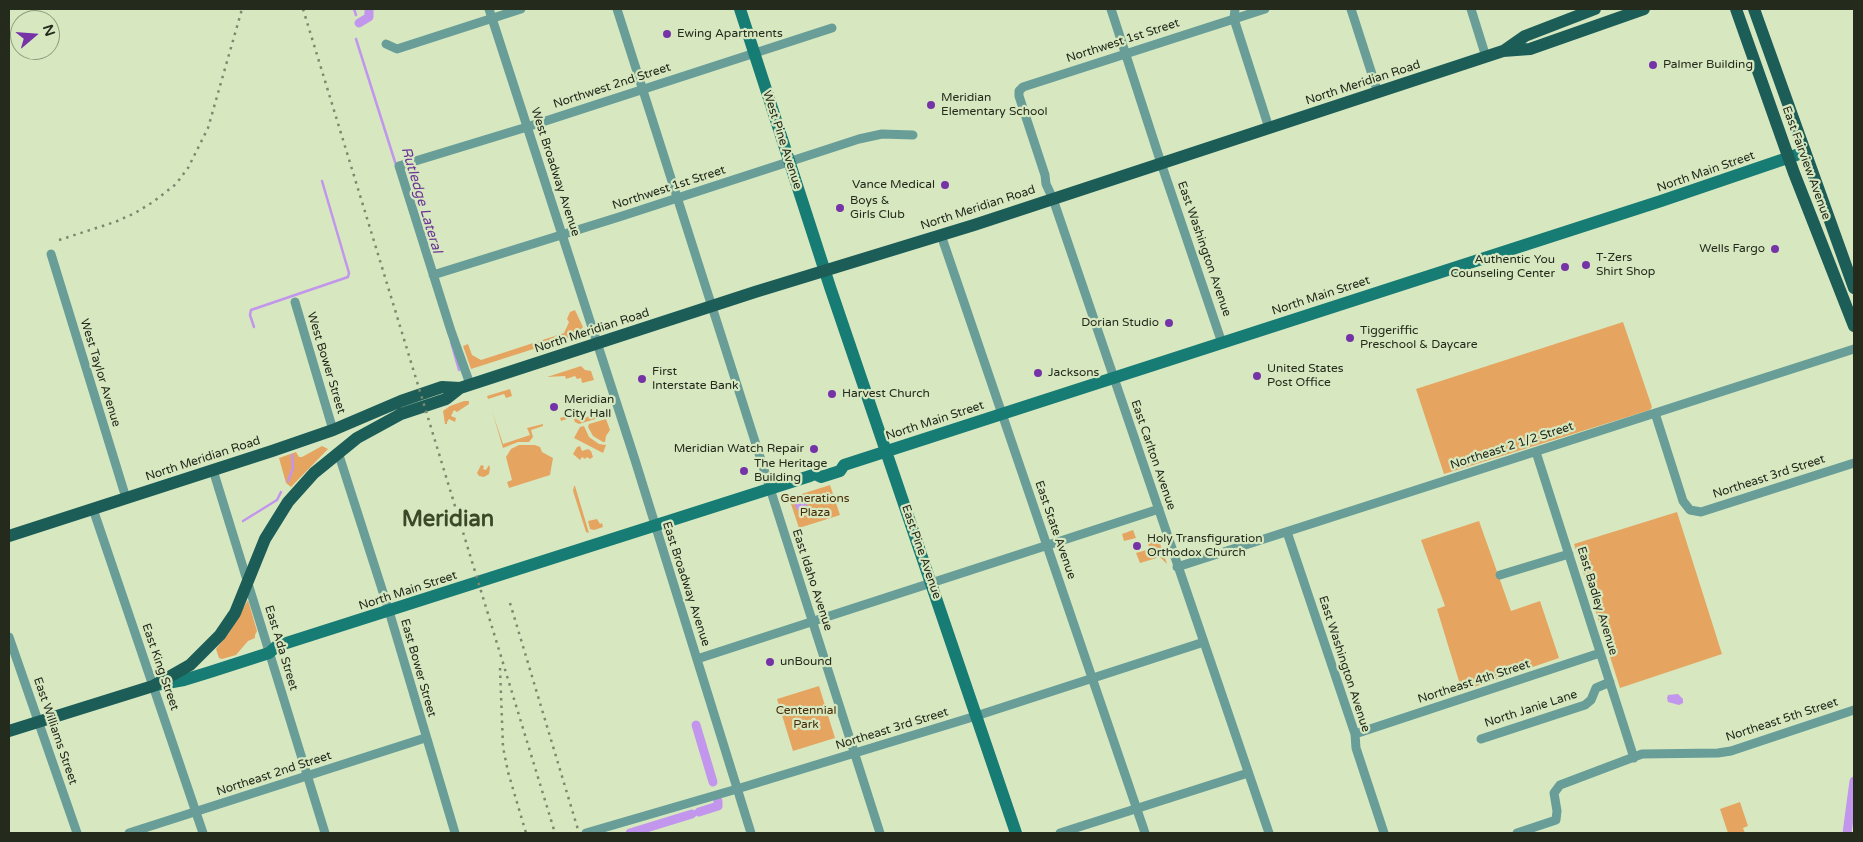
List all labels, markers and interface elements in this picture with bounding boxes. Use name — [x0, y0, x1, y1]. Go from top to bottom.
north arrow — [10, 10, 60, 60]
street label: Northwest 1st Street — [1065, 16, 1181, 66]
text: N — [39, 23, 59, 38]
place label: Ewing Apartments — [677, 27, 783, 41]
marker: Ewing Apartments — [661, 28, 673, 40]
street label: North Meridian Road — [1304, 58, 1422, 108]
place label: Palmer Building — [1663, 58, 1753, 72]
marker: Palmer Building — [1647, 59, 1659, 71]
street label: Northwest 2nd Street — [551, 60, 673, 112]
street label: West Pine Avenue — [759, 89, 805, 191]
place label: Meridian Elementary School — [941, 91, 1048, 119]
marker: Meridian Elementary School — [925, 99, 937, 111]
street label: East Fairview Avenue — [1779, 104, 1833, 222]
street label: West Broadway Avenue — [527, 106, 583, 238]
water label: Rutledge Lateral — [397, 145, 445, 255]
street label: North Main Street — [1655, 149, 1757, 195]
street label: Northwest 1st Street — [611, 163, 727, 213]
place label: Vance Medical — [852, 178, 935, 192]
marker: Vance Medical — [939, 179, 951, 191]
street label: East Washington Avenue — [1174, 179, 1234, 319]
street label: North Meridian Road — [919, 183, 1037, 233]
place label: Boys & Girls Club — [850, 194, 905, 222]
marker: Boys & Girls Club — [834, 202, 846, 214]
place label: Wells Fargo — [1699, 242, 1765, 256]
marker: Wells Fargo — [1769, 243, 1781, 255]
place label: T-Zers Shirt Shop — [1596, 251, 1655, 279]
place label: Authentic You Counseling Center — [1450, 253, 1555, 281]
marker: T-Zers Shirt Shop — [1580, 259, 1592, 271]
marker: Authentic You Counseling Center — [1559, 261, 1571, 273]
street label: North Main Street — [1270, 273, 1372, 319]
street label: North Meridian Road — [533, 306, 651, 356]
street label: West Bower Street — [304, 310, 348, 416]
place label: Dorian Studio — [1081, 316, 1159, 330]
street label: West Taylor Avenue — [77, 317, 123, 429]
marker: Dorian Studio — [1163, 317, 1175, 329]
place label: Tiggeriffic Preschool & Daycare — [1360, 324, 1477, 352]
marker: Tiggeriffic Preschool & Daycare — [1344, 332, 1356, 344]
place label: United States Post Office — [1267, 362, 1344, 390]
place label: First Interstate Bank — [652, 365, 739, 393]
place label: Jacksons — [1048, 366, 1099, 380]
marker: Jacksons — [1032, 367, 1044, 379]
marker: United States Post Office — [1251, 370, 1263, 382]
marker: First Interstate Bank — [636, 373, 648, 385]
place label: Harvest Church — [842, 387, 930, 401]
marker: Harvest Church — [826, 388, 838, 400]
place label: Meridian City Hall — [564, 393, 614, 421]
street label: North Main Street — [884, 398, 986, 444]
street label: East Carlton Avenue — [1127, 398, 1179, 512]
marker: Meridian City Hall — [548, 401, 560, 413]
street label: Northeast 2 1/2 Street — [1449, 419, 1575, 473]
street label: North Meridian Road — [144, 434, 262, 484]
place label: Meridian Watch Repair — [674, 442, 804, 456]
marker: Meridian Watch Repair — [808, 443, 820, 455]
street label: Northeast 3rd Street — [1711, 452, 1827, 502]
place label: The Heritage Building — [754, 457, 827, 485]
marker: The Heritage Building — [738, 465, 750, 477]
street label: East State Avenue — [1031, 479, 1079, 581]
park label: Generations Plaza — [780, 492, 850, 520]
street label: East Pine Avenue — [898, 503, 944, 601]
district label: Meridian — [402, 507, 494, 533]
street label: East Broadway Avenue — [659, 520, 713, 648]
street label: East Idaho Avenue — [789, 527, 835, 633]
place label: Holy Transfiguration Orthodox Church — [1147, 532, 1263, 560]
marker: Holy Transfiguration Orthodox Church — [1131, 540, 1143, 552]
street label: East Badley Avenue — [1574, 545, 1620, 657]
street label: North Main Street — [357, 568, 459, 614]
street label: East Washington Avenue — [1315, 594, 1373, 734]
street label: East Ada Street — [261, 604, 301, 692]
street label: East Bower Street — [397, 617, 439, 719]
street label: East King Street — [138, 622, 182, 712]
place label: unBound — [780, 655, 832, 669]
marker: unBound — [764, 656, 776, 668]
street label: Northeast 4th Street — [1416, 657, 1532, 707]
street label: East Williams Street — [30, 675, 80, 787]
street label: North Janie Lane — [1483, 687, 1579, 731]
street label: Northeast 5th Street — [1724, 695, 1840, 745]
park label: Centennial Park — [776, 704, 836, 732]
street label: Northeast 3rd Street — [834, 705, 950, 753]
street label: Northeast 2nd Street — [215, 749, 333, 799]

